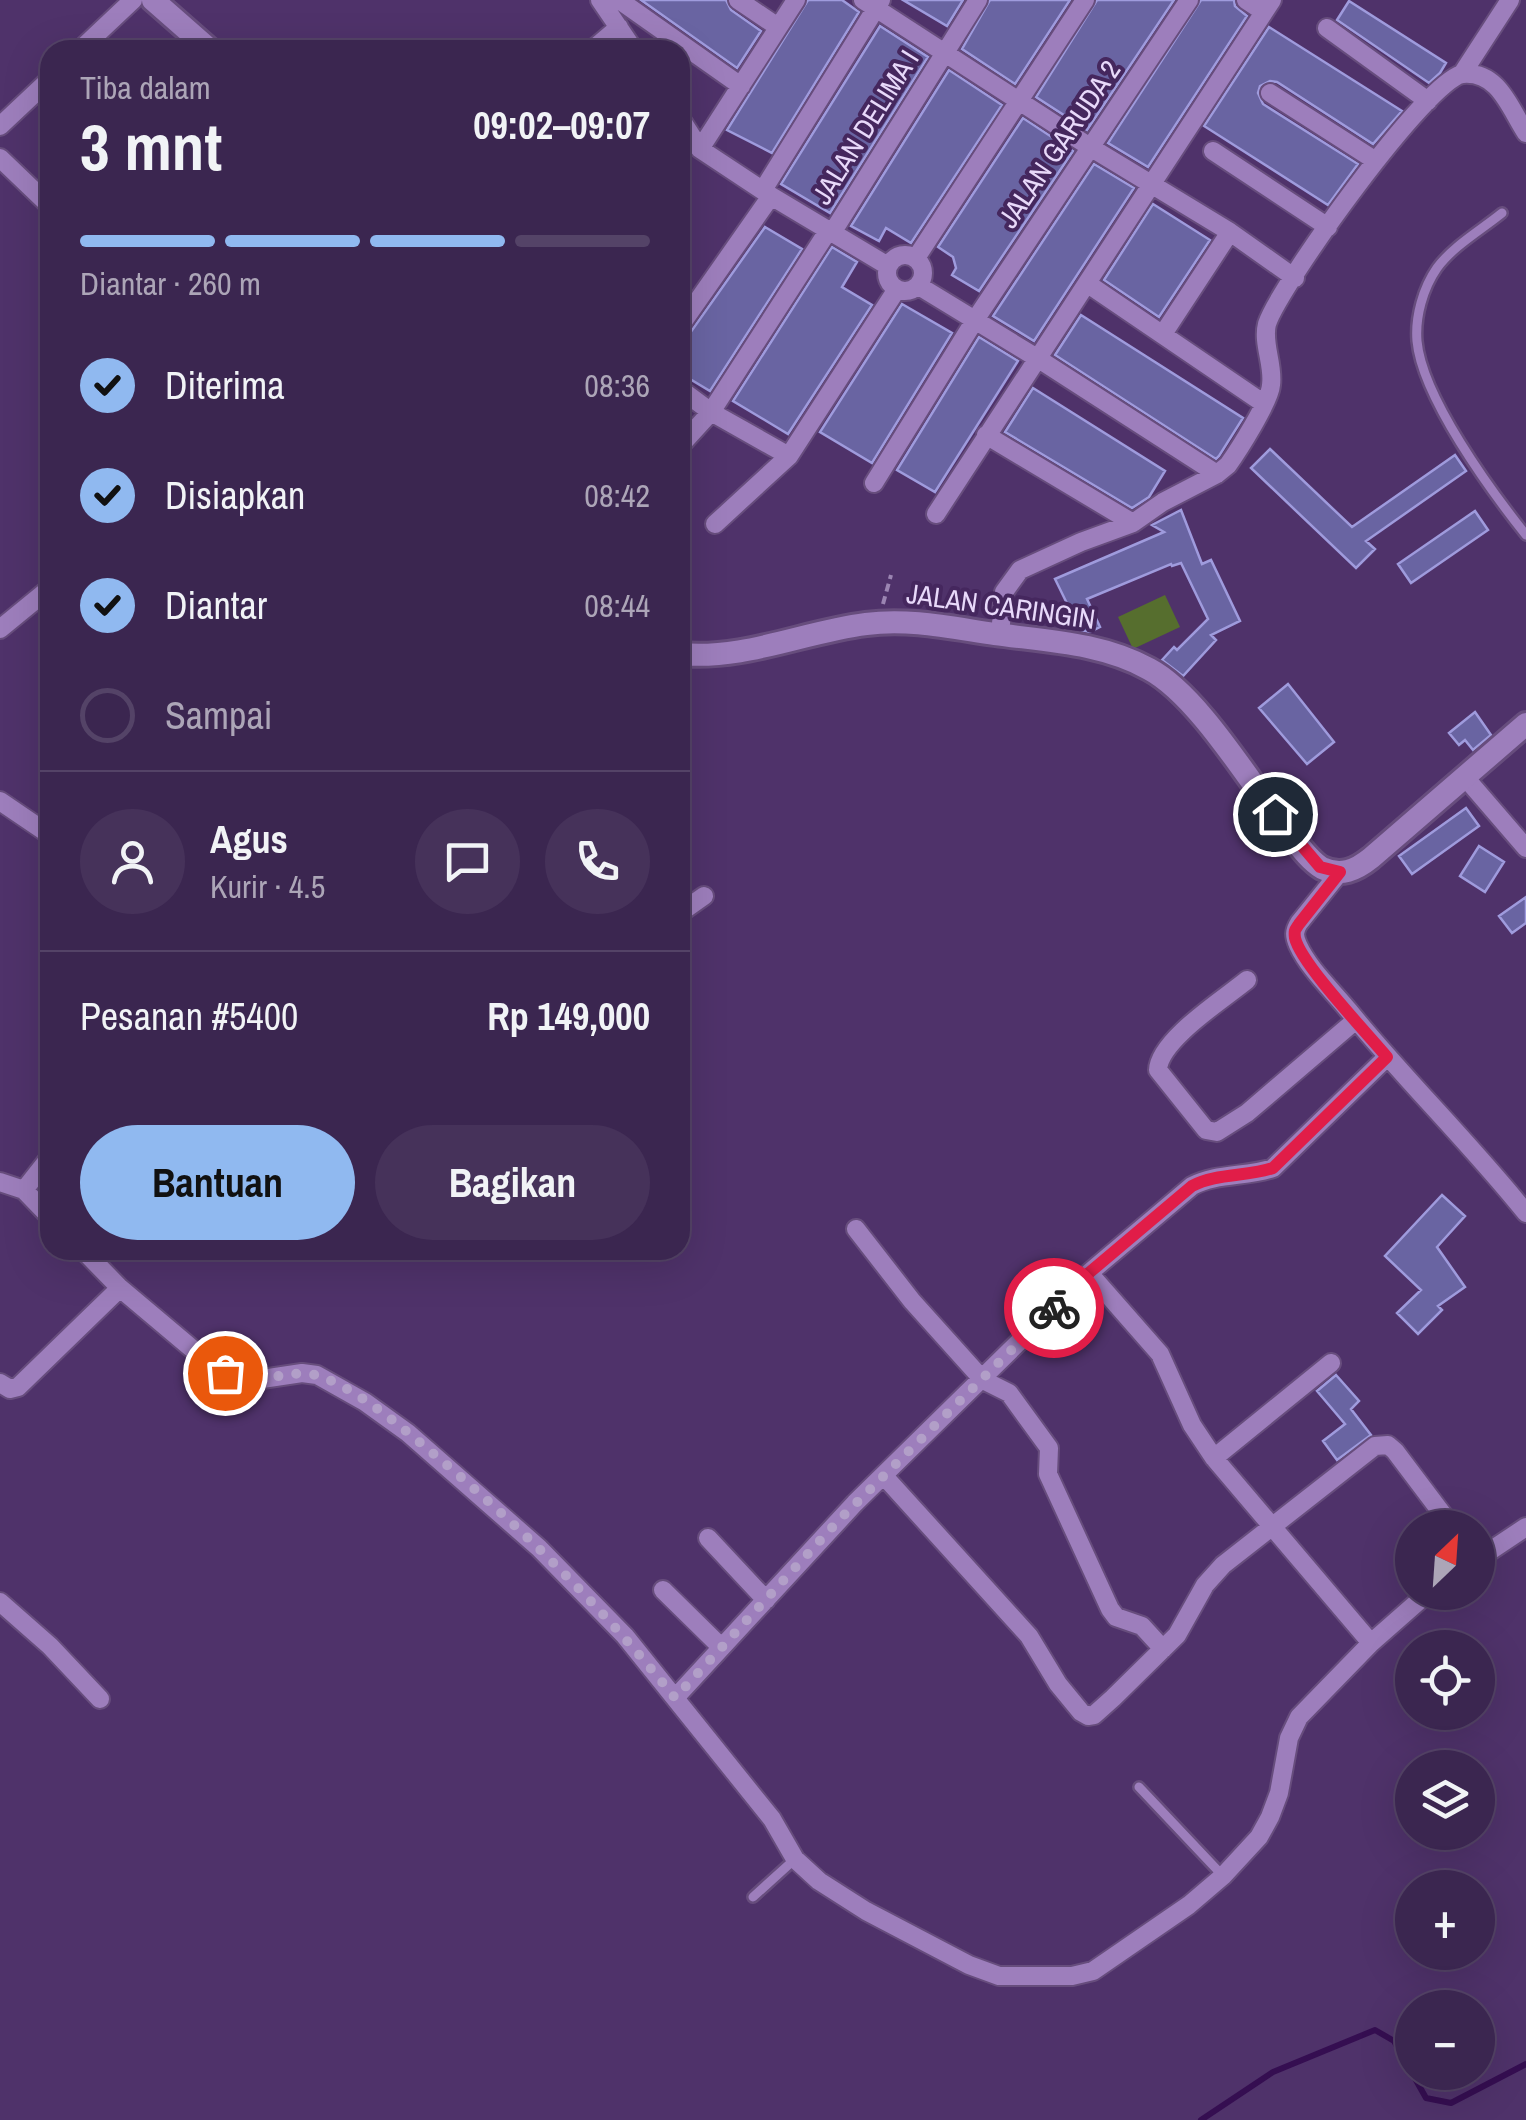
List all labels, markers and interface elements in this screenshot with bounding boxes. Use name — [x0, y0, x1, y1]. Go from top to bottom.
street label: JALAN DELIMA I — [803, 43, 927, 211]
street label: JALAN GARUDA 2 — [989, 53, 1129, 235]
text: Tiba dalam — [80, 66, 211, 109]
text: 09:02–09:07 — [473, 100, 650, 151]
text: 3 mnt — [80, 103, 222, 190]
text: Diantar · 260 m — [80, 262, 261, 305]
icon: check — [80, 358, 135, 413]
text: Diterima — [165, 360, 284, 411]
text: 08:36 — [584, 364, 650, 407]
icon: check — [80, 468, 135, 523]
text: Disiapkan — [165, 470, 305, 521]
text: 08:42 — [584, 474, 650, 517]
street label: JALAN CARINGIN — [904, 574, 1098, 638]
icon: check — [80, 578, 135, 633]
text: Diantar — [165, 580, 267, 631]
text: 08:44 — [584, 584, 650, 627]
text: Sampai — [165, 690, 272, 741]
pin — [1233, 772, 1318, 857]
icon: home — [1248, 787, 1303, 842]
button: person — [80, 809, 185, 914]
button: chat — [415, 809, 520, 914]
button: phone — [545, 809, 650, 914]
text: Agus — [210, 814, 288, 865]
text: Kurir · 4.5 — [210, 865, 325, 908]
text: Pesanan #5400 — [80, 991, 298, 1042]
text: Rp 149,000 — [487, 991, 650, 1042]
button: Bantuan — [80, 1125, 355, 1240]
button: Bagikan — [375, 1125, 650, 1240]
courier — [1004, 1258, 1104, 1358]
icon: bike — [1027, 1281, 1082, 1336]
pin — [183, 1331, 268, 1416]
icon: bag — [198, 1346, 253, 1401]
north arrow — [1395, 1510, 1495, 1610]
map controls — [1395, 1510, 1495, 2090]
button: locate — [1395, 1630, 1495, 1730]
button: layers — [1395, 1750, 1495, 1850]
button: + — [1395, 1870, 1495, 1970]
button: − — [1395, 1990, 1495, 2090]

